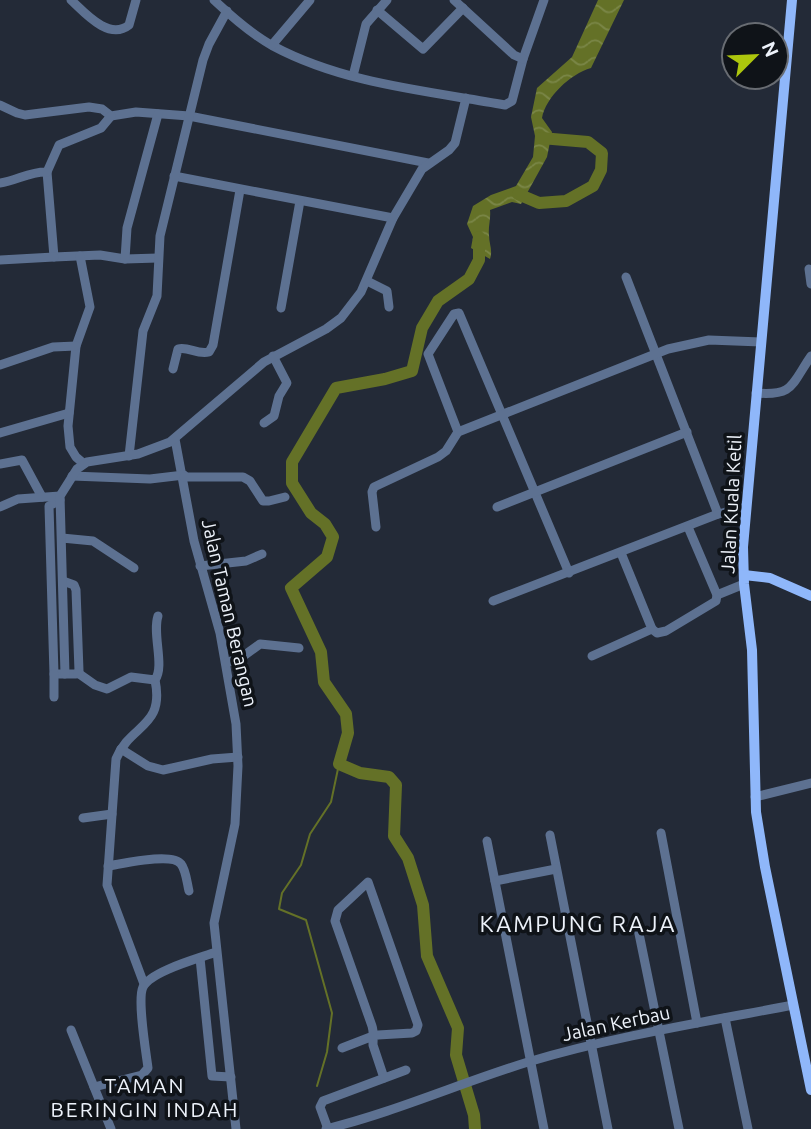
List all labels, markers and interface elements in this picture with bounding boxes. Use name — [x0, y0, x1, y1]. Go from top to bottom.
north arrow — [720, 21, 790, 91]
text: N — [758, 38, 783, 60]
street label: Jalan Kuala Ketil — [716, 434, 746, 574]
street label: Jalan Taman Berangan — [198, 517, 262, 709]
district label: KAMPUNG RAJA — [480, 911, 676, 936]
street label: Jalan Kerbau — [560, 1001, 672, 1045]
district label: TAMAN BERINGIN INDAH — [51, 1073, 239, 1121]

